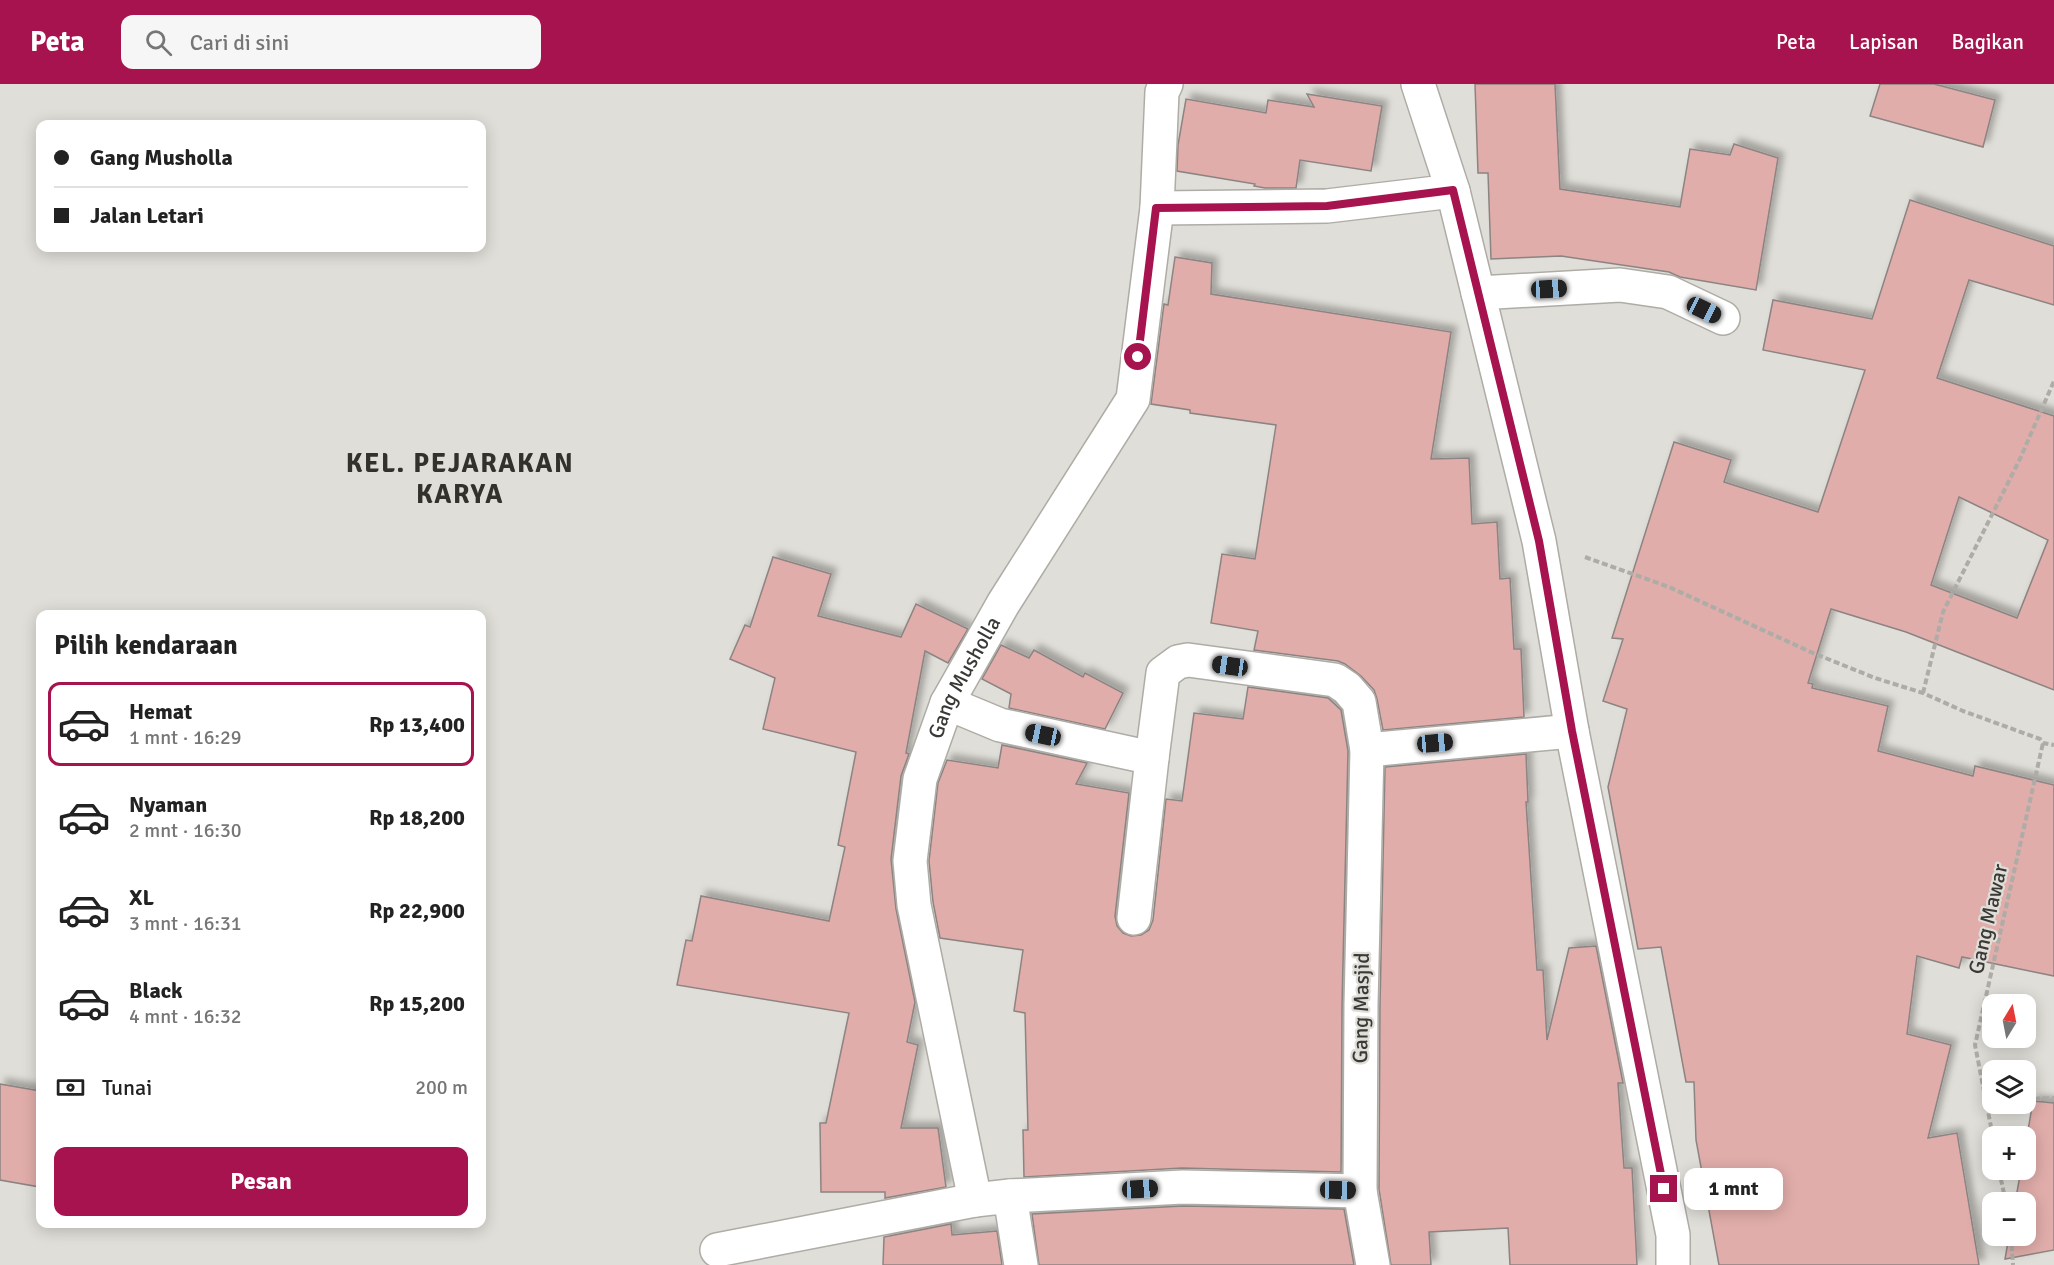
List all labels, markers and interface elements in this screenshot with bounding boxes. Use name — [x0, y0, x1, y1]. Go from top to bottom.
search box — [121, 15, 541, 69]
text: Peta — [30, 25, 85, 59]
icon: search — [142, 26, 175, 59]
text: Cari di sini — [190, 29, 289, 56]
text: Peta — [1776, 29, 1816, 55]
text: Lapisan — [1849, 29, 1918, 55]
text: Bagikan — [1951, 29, 2024, 55]
text: Gang Musholla — [90, 144, 233, 171]
text: Jalan Letari — [90, 202, 204, 229]
car — [1531, 279, 1567, 299]
car — [1684, 294, 1724, 326]
route start — [1124, 343, 1151, 370]
district label: KEL. PEJARAKAN KARYA — [346, 447, 574, 511]
street label: Gang Musholla — [922, 612, 1006, 742]
text: Pilih kendaraan — [54, 629, 238, 662]
car — [1211, 655, 1249, 677]
icon: car — [57, 697, 111, 751]
text: Hemat — [129, 698, 192, 725]
text: Rp 13,400 — [369, 711, 465, 738]
car — [1024, 722, 1062, 748]
text: 1 mnt · 16:29 — [129, 725, 242, 750]
car — [1416, 732, 1454, 754]
icon: car — [57, 790, 111, 844]
text: Nyaman — [129, 791, 207, 818]
text: Rp 18,200 — [369, 804, 465, 831]
text: 2 mnt · 16:30 — [129, 818, 242, 843]
street label: Gang Mawar — [1963, 861, 2013, 976]
icon: car — [57, 883, 111, 937]
text: XL — [129, 884, 154, 911]
text: Rp 22,900 — [369, 897, 465, 924]
text: 3 mnt · 16:31 — [129, 911, 242, 936]
street label: Gang Masjid — [1347, 952, 1375, 1064]
icon: car — [57, 976, 111, 1030]
text: Black — [129, 977, 183, 1004]
text: Rp 15,200 — [369, 990, 465, 1017]
north arrow — [1982, 994, 2036, 1048]
map controls — [1982, 994, 2036, 1246]
text: 4 mnt · 16:32 — [129, 1004, 242, 1029]
button: layers — [1982, 1060, 2036, 1114]
icon: cash — [54, 1071, 87, 1104]
text: Tunai — [102, 1074, 152, 1101]
text: 200 m — [415, 1075, 468, 1100]
button: + — [1982, 1126, 2036, 1180]
button: Pesan — [54, 1147, 468, 1216]
callout: 1 mnt — [1685, 1168, 1784, 1210]
route end — [1650, 1175, 1677, 1202]
text: 1 mnt — [1709, 1176, 1758, 1201]
car — [1122, 1179, 1158, 1199]
car — [1320, 1181, 1356, 1199]
button: − — [1982, 1192, 2036, 1246]

